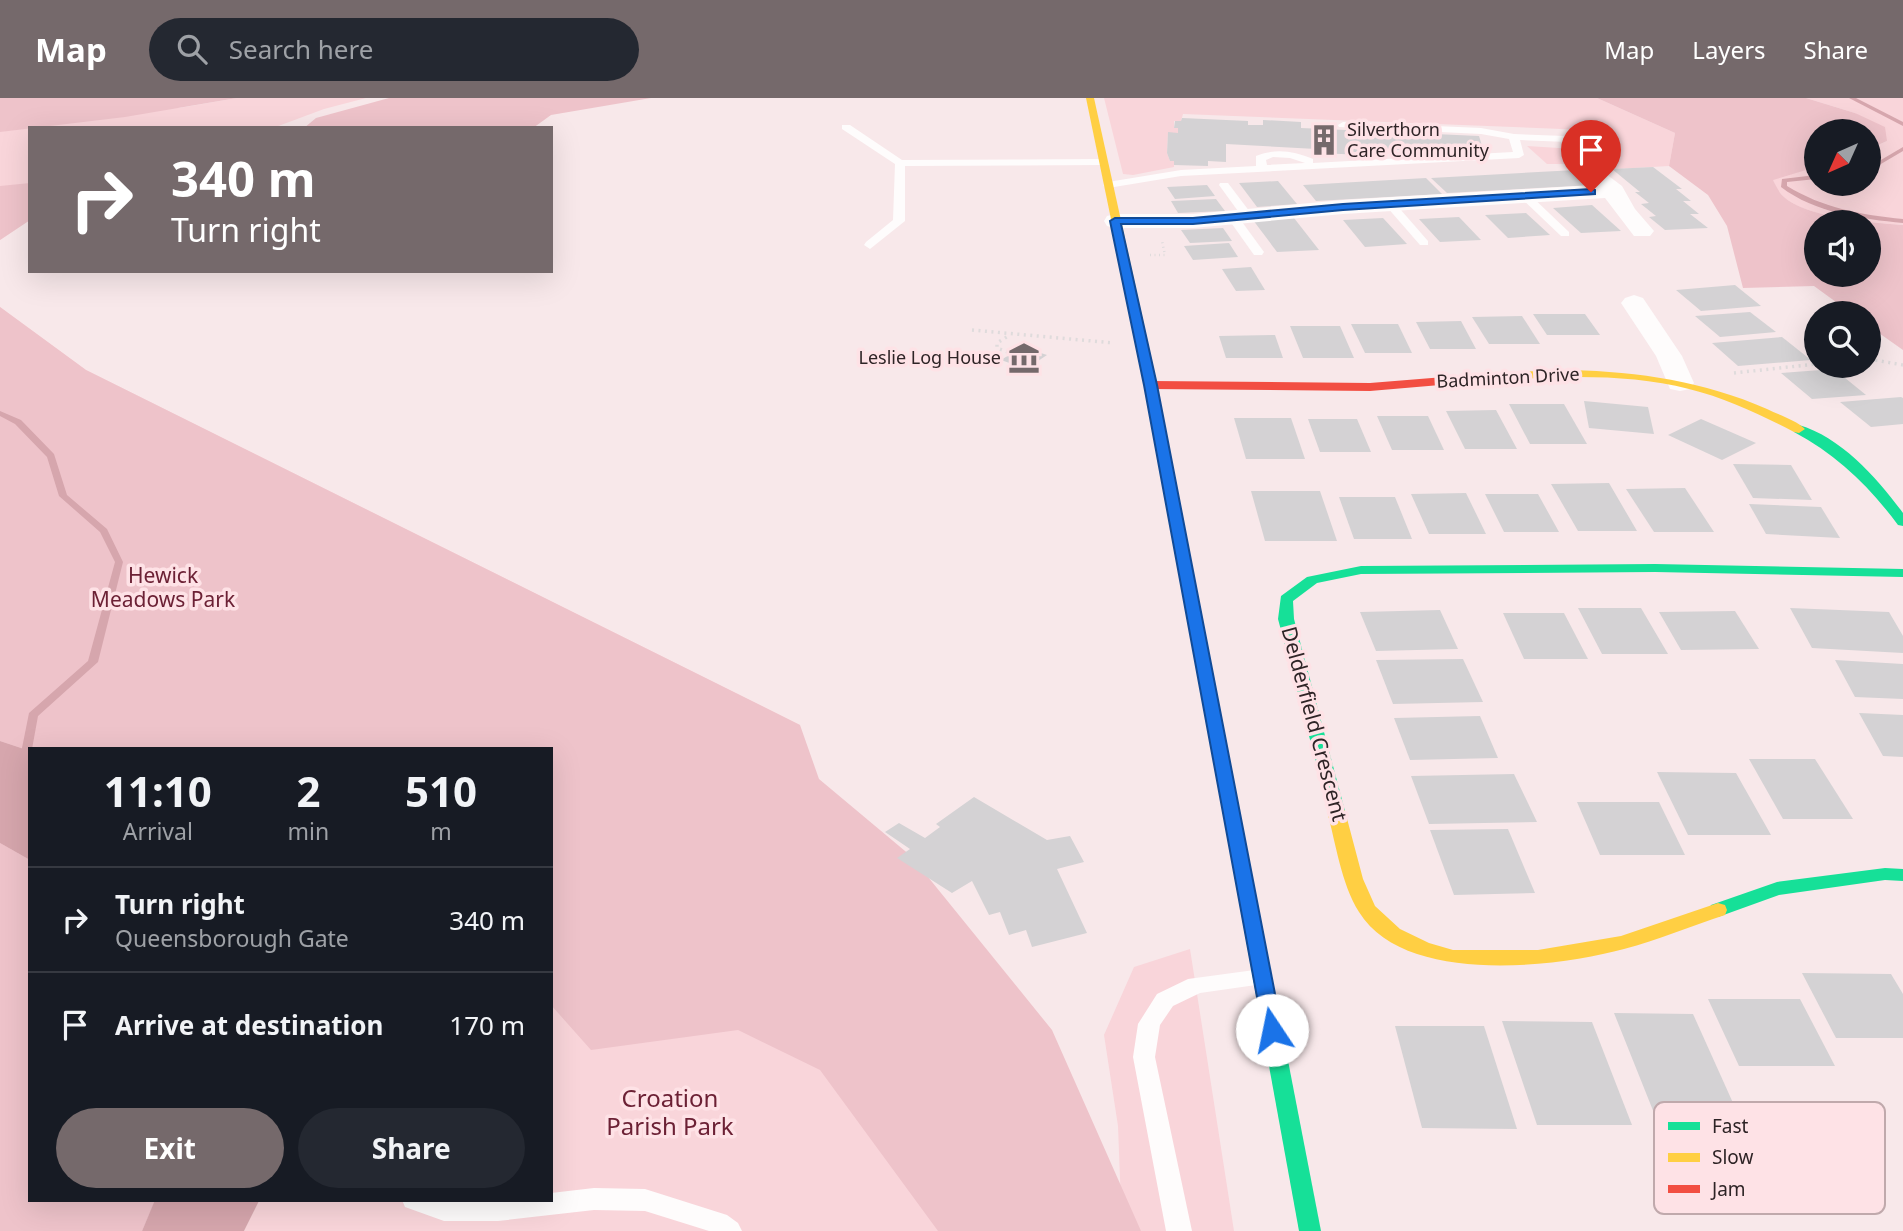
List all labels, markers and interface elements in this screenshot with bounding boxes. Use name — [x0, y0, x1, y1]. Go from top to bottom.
search box — [149, 18, 639, 81]
text: Map — [35, 27, 107, 72]
icon: search — [173, 30, 211, 68]
text: Search here — [229, 31, 373, 67]
text: Map — [1604, 33, 1654, 66]
text: Layers — [1692, 33, 1766, 66]
text: Share — [1804, 33, 1868, 66]
place label: Silverthorn Care Community — [1347, 117, 1490, 162]
north arrow — [1804, 119, 1881, 196]
map controls — [1804, 119, 1881, 378]
pin — [1561, 120, 1621, 192]
building icon: Silverthorn Care Community — [1307, 123, 1341, 157]
icon: arrive — [1572, 131, 1610, 169]
text: 340 m — [171, 145, 316, 211]
icon: right — [56, 154, 147, 245]
text: Turn right — [171, 208, 321, 251]
button: sound — [1804, 210, 1881, 287]
button: search — [1804, 301, 1881, 378]
museum icon: Leslie Log House — [1007, 341, 1041, 375]
place label: Leslie Log House — [858, 345, 1001, 369]
street label: Badminton Drive — [1436, 361, 1580, 393]
park label: Hewick Meadows Park — [91, 561, 236, 613]
street label: Delderfield Crescent — [1276, 623, 1355, 824]
text: 11:10 — [104, 762, 212, 819]
text: 2 — [296, 762, 320, 819]
text: 510 — [405, 762, 477, 819]
text: Arrival — [123, 815, 193, 847]
text: min — [288, 815, 329, 847]
text: m — [430, 815, 452, 847]
text: Turn right — [115, 886, 245, 922]
icon: right — [56, 901, 94, 939]
text: 340 m — [449, 902, 525, 938]
text: Queensborough Gate — [115, 922, 349, 954]
position arrow — [1235, 993, 1309, 1067]
icon: arrive — [56, 1006, 94, 1044]
text: Arrive at destination — [115, 1007, 384, 1043]
text: 170 m — [449, 1007, 525, 1043]
park label: Croation Parish Park — [606, 1081, 734, 1142]
legend — [1654, 1102, 1885, 1214]
button: Exit — [56, 1108, 284, 1188]
button: Share — [298, 1108, 525, 1188]
text: Fast — [1712, 1113, 1749, 1139]
text: Slow — [1712, 1144, 1753, 1170]
text: Jam — [1710, 1176, 1746, 1202]

